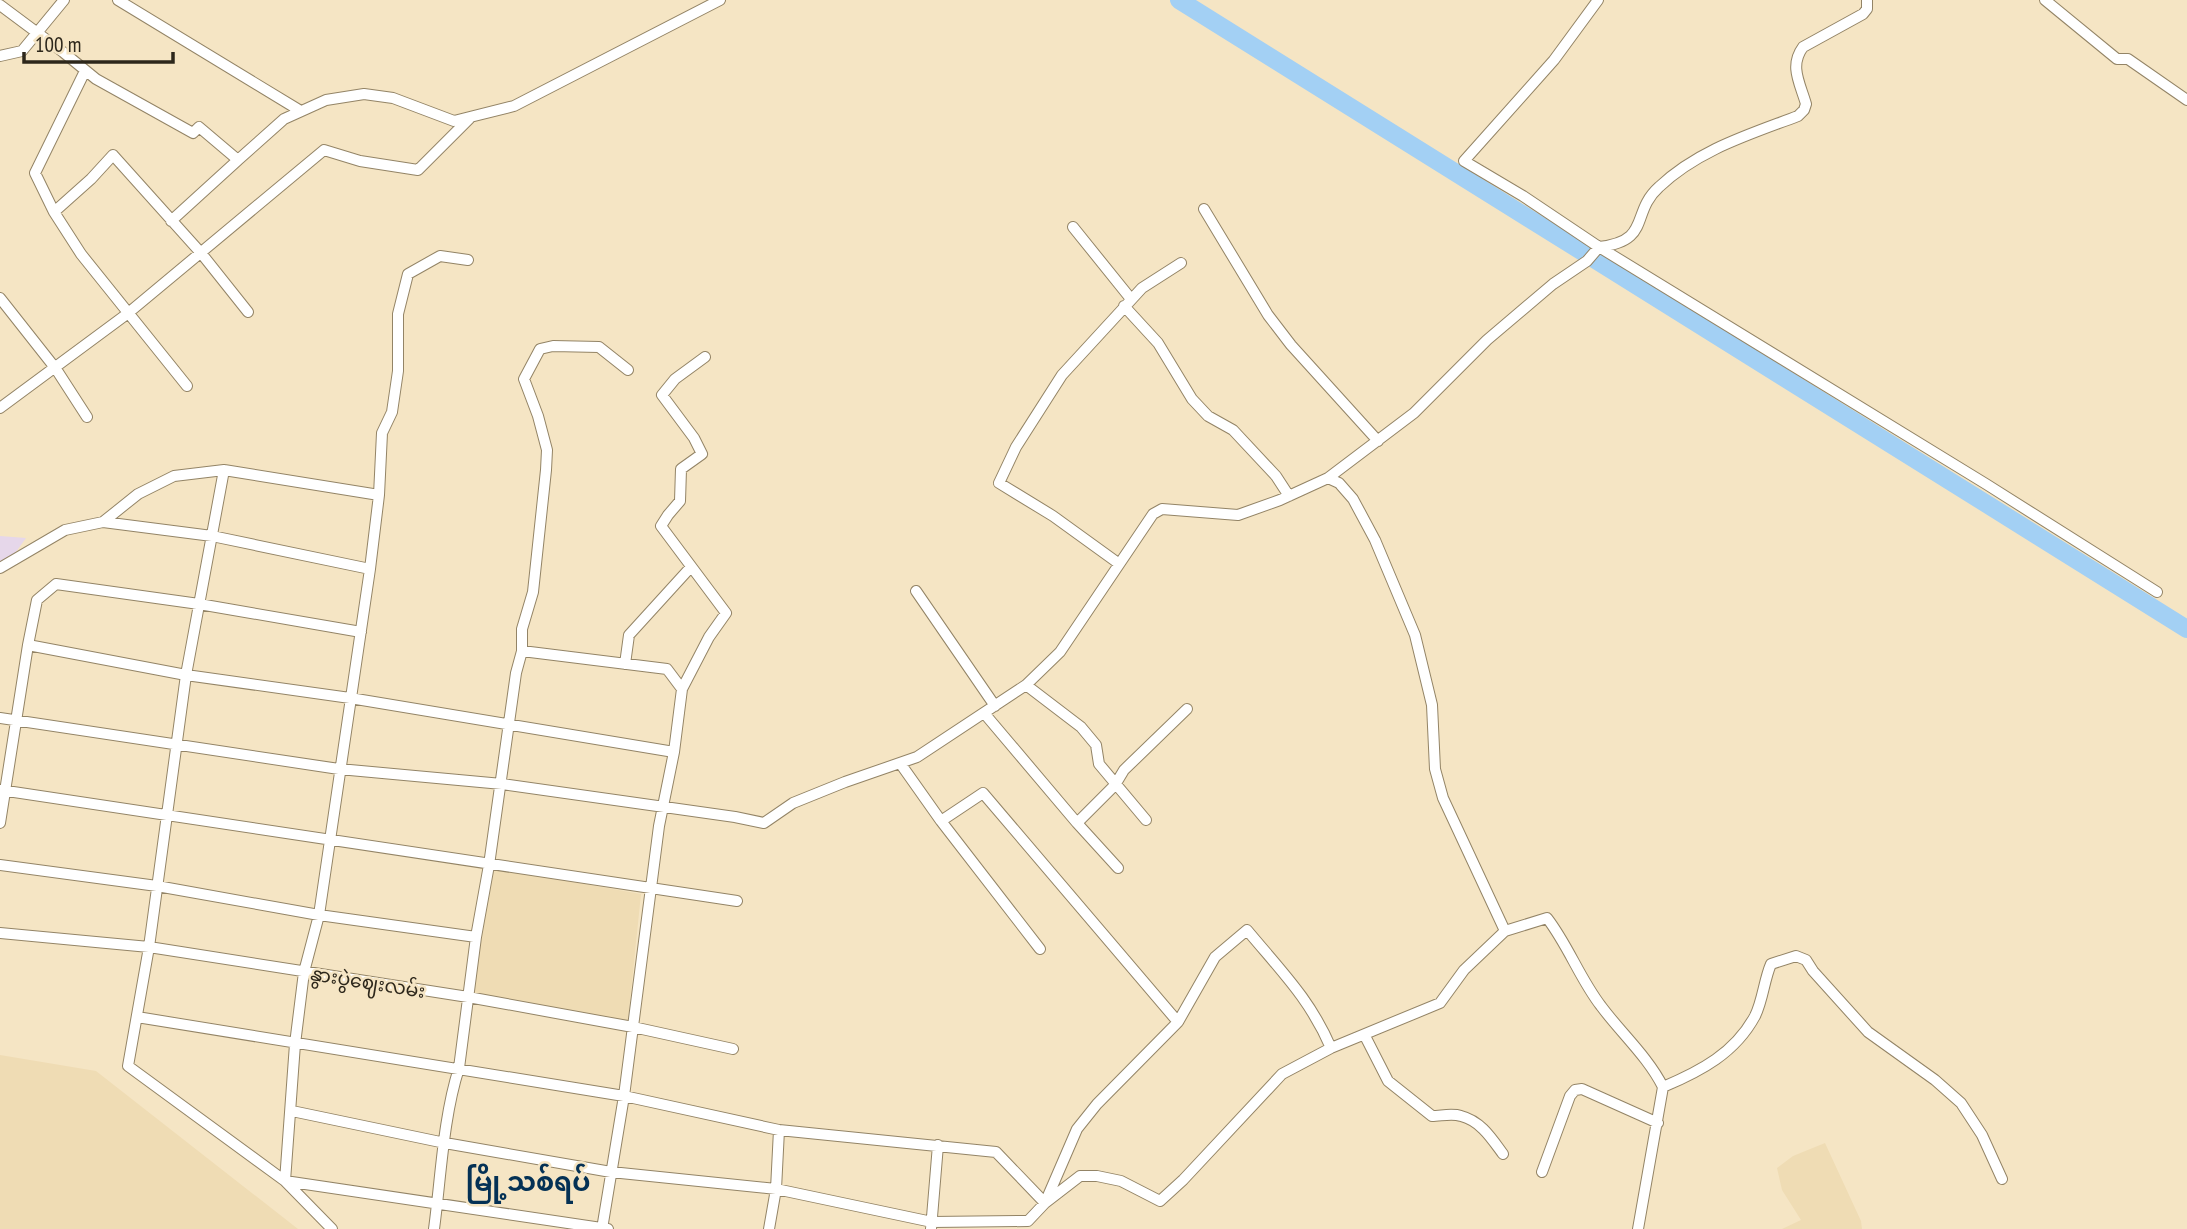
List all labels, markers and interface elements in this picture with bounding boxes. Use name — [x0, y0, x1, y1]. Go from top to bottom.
scale bar — [24, 21, 173, 65]
text: 100 m — [35, 31, 81, 58]
street label: နွားပွဲဈေးလမ်း — [308, 959, 427, 1007]
district label: မြို့သစ်ရပ် — [466, 1163, 590, 1204]

